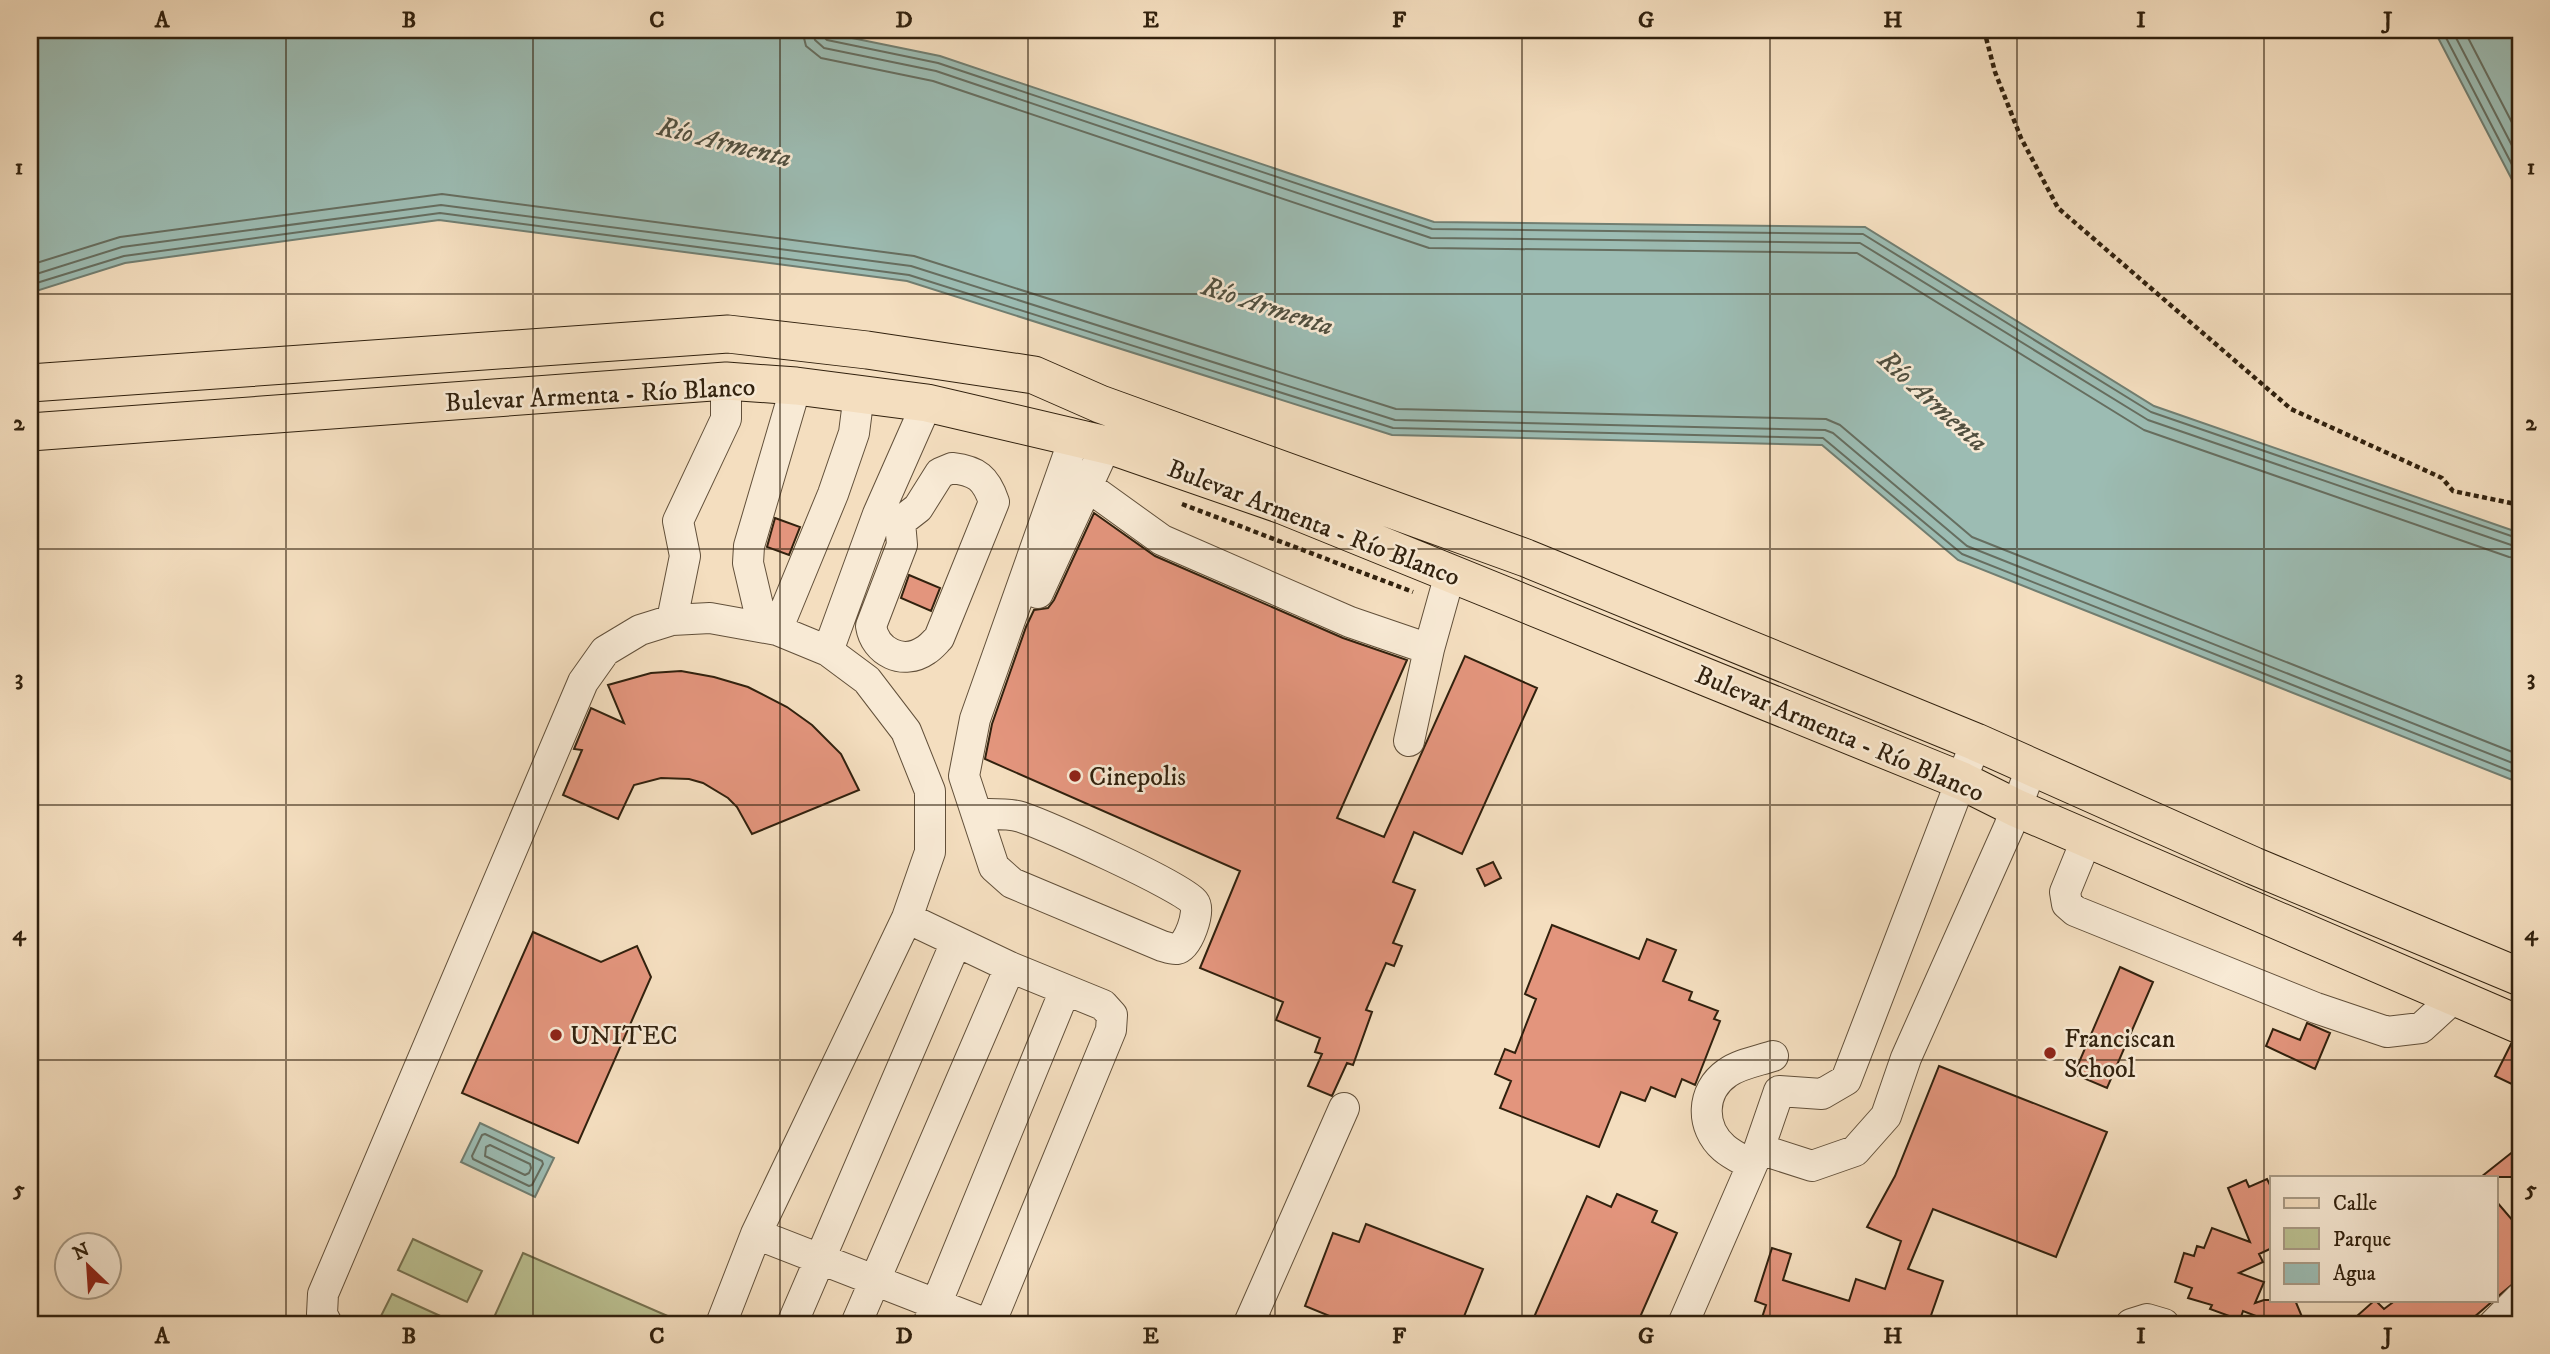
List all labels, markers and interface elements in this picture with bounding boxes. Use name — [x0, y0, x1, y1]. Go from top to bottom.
text: A — [154, 6, 171, 35]
text: B — [402, 6, 416, 35]
text: C — [649, 6, 665, 35]
text: D — [895, 6, 913, 35]
text: E — [1143, 6, 1159, 35]
text: F — [1392, 6, 1407, 35]
text: G — [1638, 6, 1654, 35]
text: H — [1883, 6, 1903, 35]
text: I — [2136, 6, 2146, 35]
text: J — [2380, 6, 2393, 35]
water label: Río Armenta — [653, 109, 795, 176]
text: 1 — [15, 153, 23, 182]
text: 1 — [2527, 153, 2535, 182]
water label: Río Armenta — [1196, 268, 1338, 344]
water label: Río Armenta — [1870, 342, 1995, 460]
street label: Bulevar Armenta - Río Blanco — [444, 371, 756, 420]
text: 2 — [13, 409, 25, 438]
text: 2 — [2525, 409, 2537, 438]
street label: Bulevar Armenta - Río Blanco — [1162, 452, 1465, 595]
street label: Bulevar Armenta - Río Blanco — [1690, 658, 1989, 810]
text: 3 — [15, 664, 23, 693]
text: 3 — [2527, 664, 2535, 693]
place label: Cinepolis — [1089, 761, 1186, 794]
marker: Cinepolis — [1067, 768, 1083, 784]
text: 4 — [12, 919, 27, 948]
text: 4 — [2524, 919, 2539, 948]
place label: UNITEC — [570, 1020, 678, 1053]
place label: Franciscan School — [2064, 1023, 2176, 1086]
marker: UNITEC — [548, 1027, 564, 1043]
marker: Franciscan School — [2042, 1045, 2058, 1061]
text: 5 — [12, 1175, 25, 1204]
text: 5 — [2524, 1175, 2537, 1204]
legend — [2270, 1176, 2498, 1302]
text: Calle — [2333, 1191, 2377, 1217]
text: Parque — [2333, 1227, 2391, 1253]
north arrow — [52, 1232, 122, 1302]
text: N — [70, 1238, 94, 1266]
text: Agua — [2333, 1261, 2376, 1287]
text: A — [154, 1322, 171, 1351]
text: B — [402, 1322, 416, 1351]
text: C — [649, 1322, 665, 1351]
text: D — [895, 1322, 913, 1351]
text: E — [1143, 1322, 1159, 1351]
text: F — [1392, 1322, 1407, 1351]
text: G — [1638, 1322, 1654, 1351]
text: H — [1883, 1322, 1903, 1351]
text: I — [2136, 1322, 2146, 1351]
text: J — [2380, 1322, 2393, 1351]

